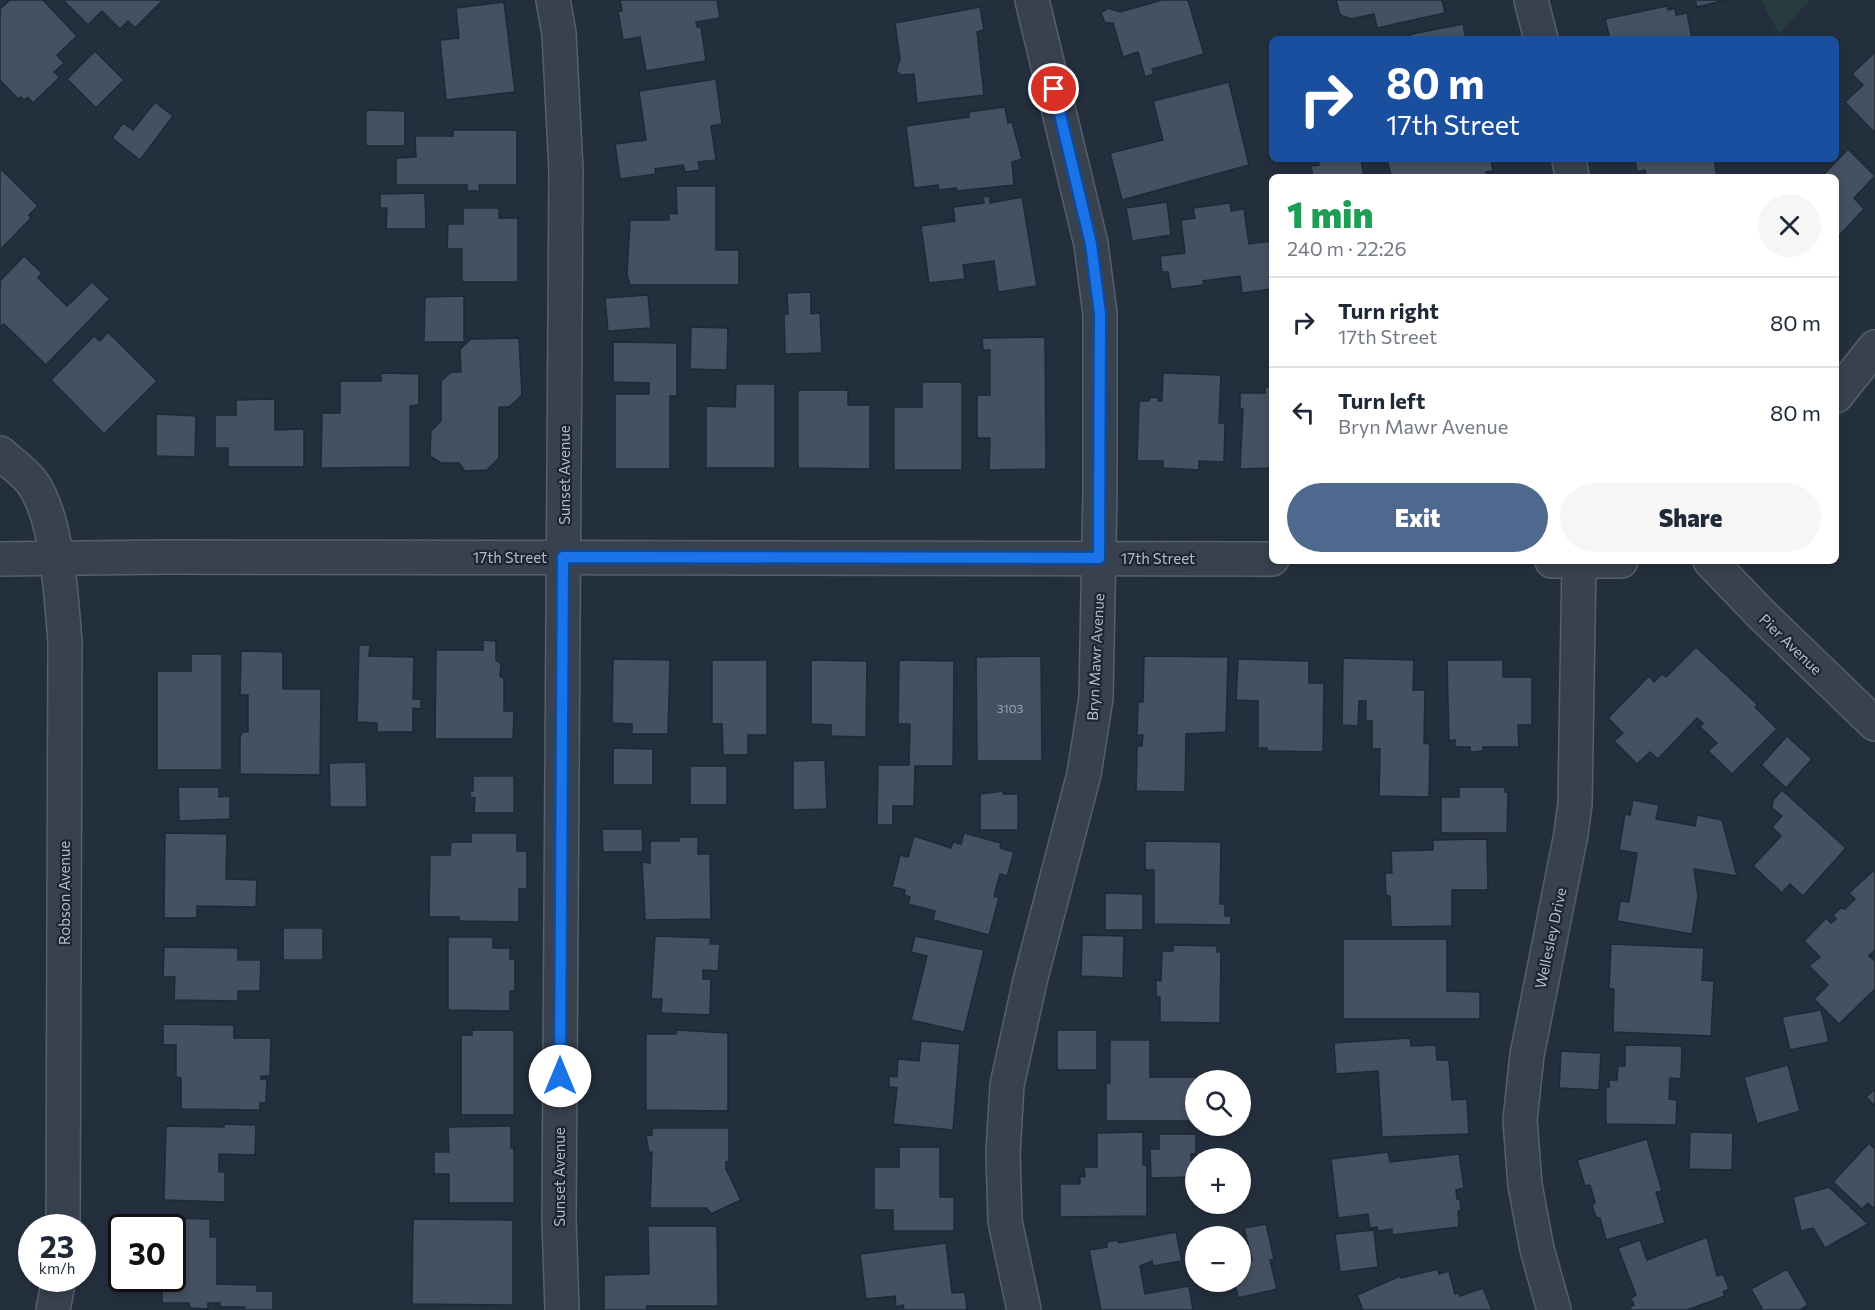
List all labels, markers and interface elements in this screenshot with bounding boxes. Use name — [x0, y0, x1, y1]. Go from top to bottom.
text: 80 m — [1386, 56, 1485, 108]
icon: right — [1287, 60, 1365, 138]
pin — [1028, 63, 1079, 114]
icon: arrive — [1037, 72, 1070, 105]
text: 17th Street — [1386, 108, 1520, 141]
text: 1 min — [1287, 191, 1373, 235]
button: close — [1758, 194, 1821, 257]
text: 240 m · 22:26 — [1287, 236, 1407, 260]
text: Turn right — [1338, 297, 1439, 324]
icon: right — [1287, 306, 1320, 339]
text: 80 m — [1770, 309, 1821, 336]
text: 17th Street — [1338, 324, 1437, 348]
text: Turn left — [1338, 387, 1425, 414]
icon: left — [1287, 396, 1320, 429]
text: 80 m — [1770, 399, 1821, 426]
text: Bryn Mawr Avenue — [1338, 414, 1508, 438]
street label: Sunset Avenue — [555, 425, 573, 525]
button: Exit — [1287, 483, 1548, 552]
button: Share — [1560, 483, 1821, 552]
street label: 17th Street — [473, 548, 547, 566]
street label: 17th Street — [1121, 549, 1195, 567]
street label: Bryn Mawr Avenue — [1083, 593, 1107, 721]
street label: Pier Avenue — [1756, 610, 1826, 678]
house number: 3103 — [997, 701, 1023, 715]
street label: Robson Avenue — [55, 841, 73, 945]
street label: Wellesley Drive — [1530, 886, 1570, 990]
position arrow — [528, 1044, 592, 1108]
map controls — [1185, 1070, 1251, 1292]
button: search — [1185, 1070, 1251, 1136]
street label: Sunset Avenue — [550, 1127, 568, 1227]
button: + — [1185, 1148, 1251, 1214]
speed limit sign: 30 — [108, 1214, 186, 1292]
button: − — [1185, 1226, 1251, 1292]
text: 23 — [40, 1227, 74, 1264]
text: km/h — [39, 1259, 75, 1277]

